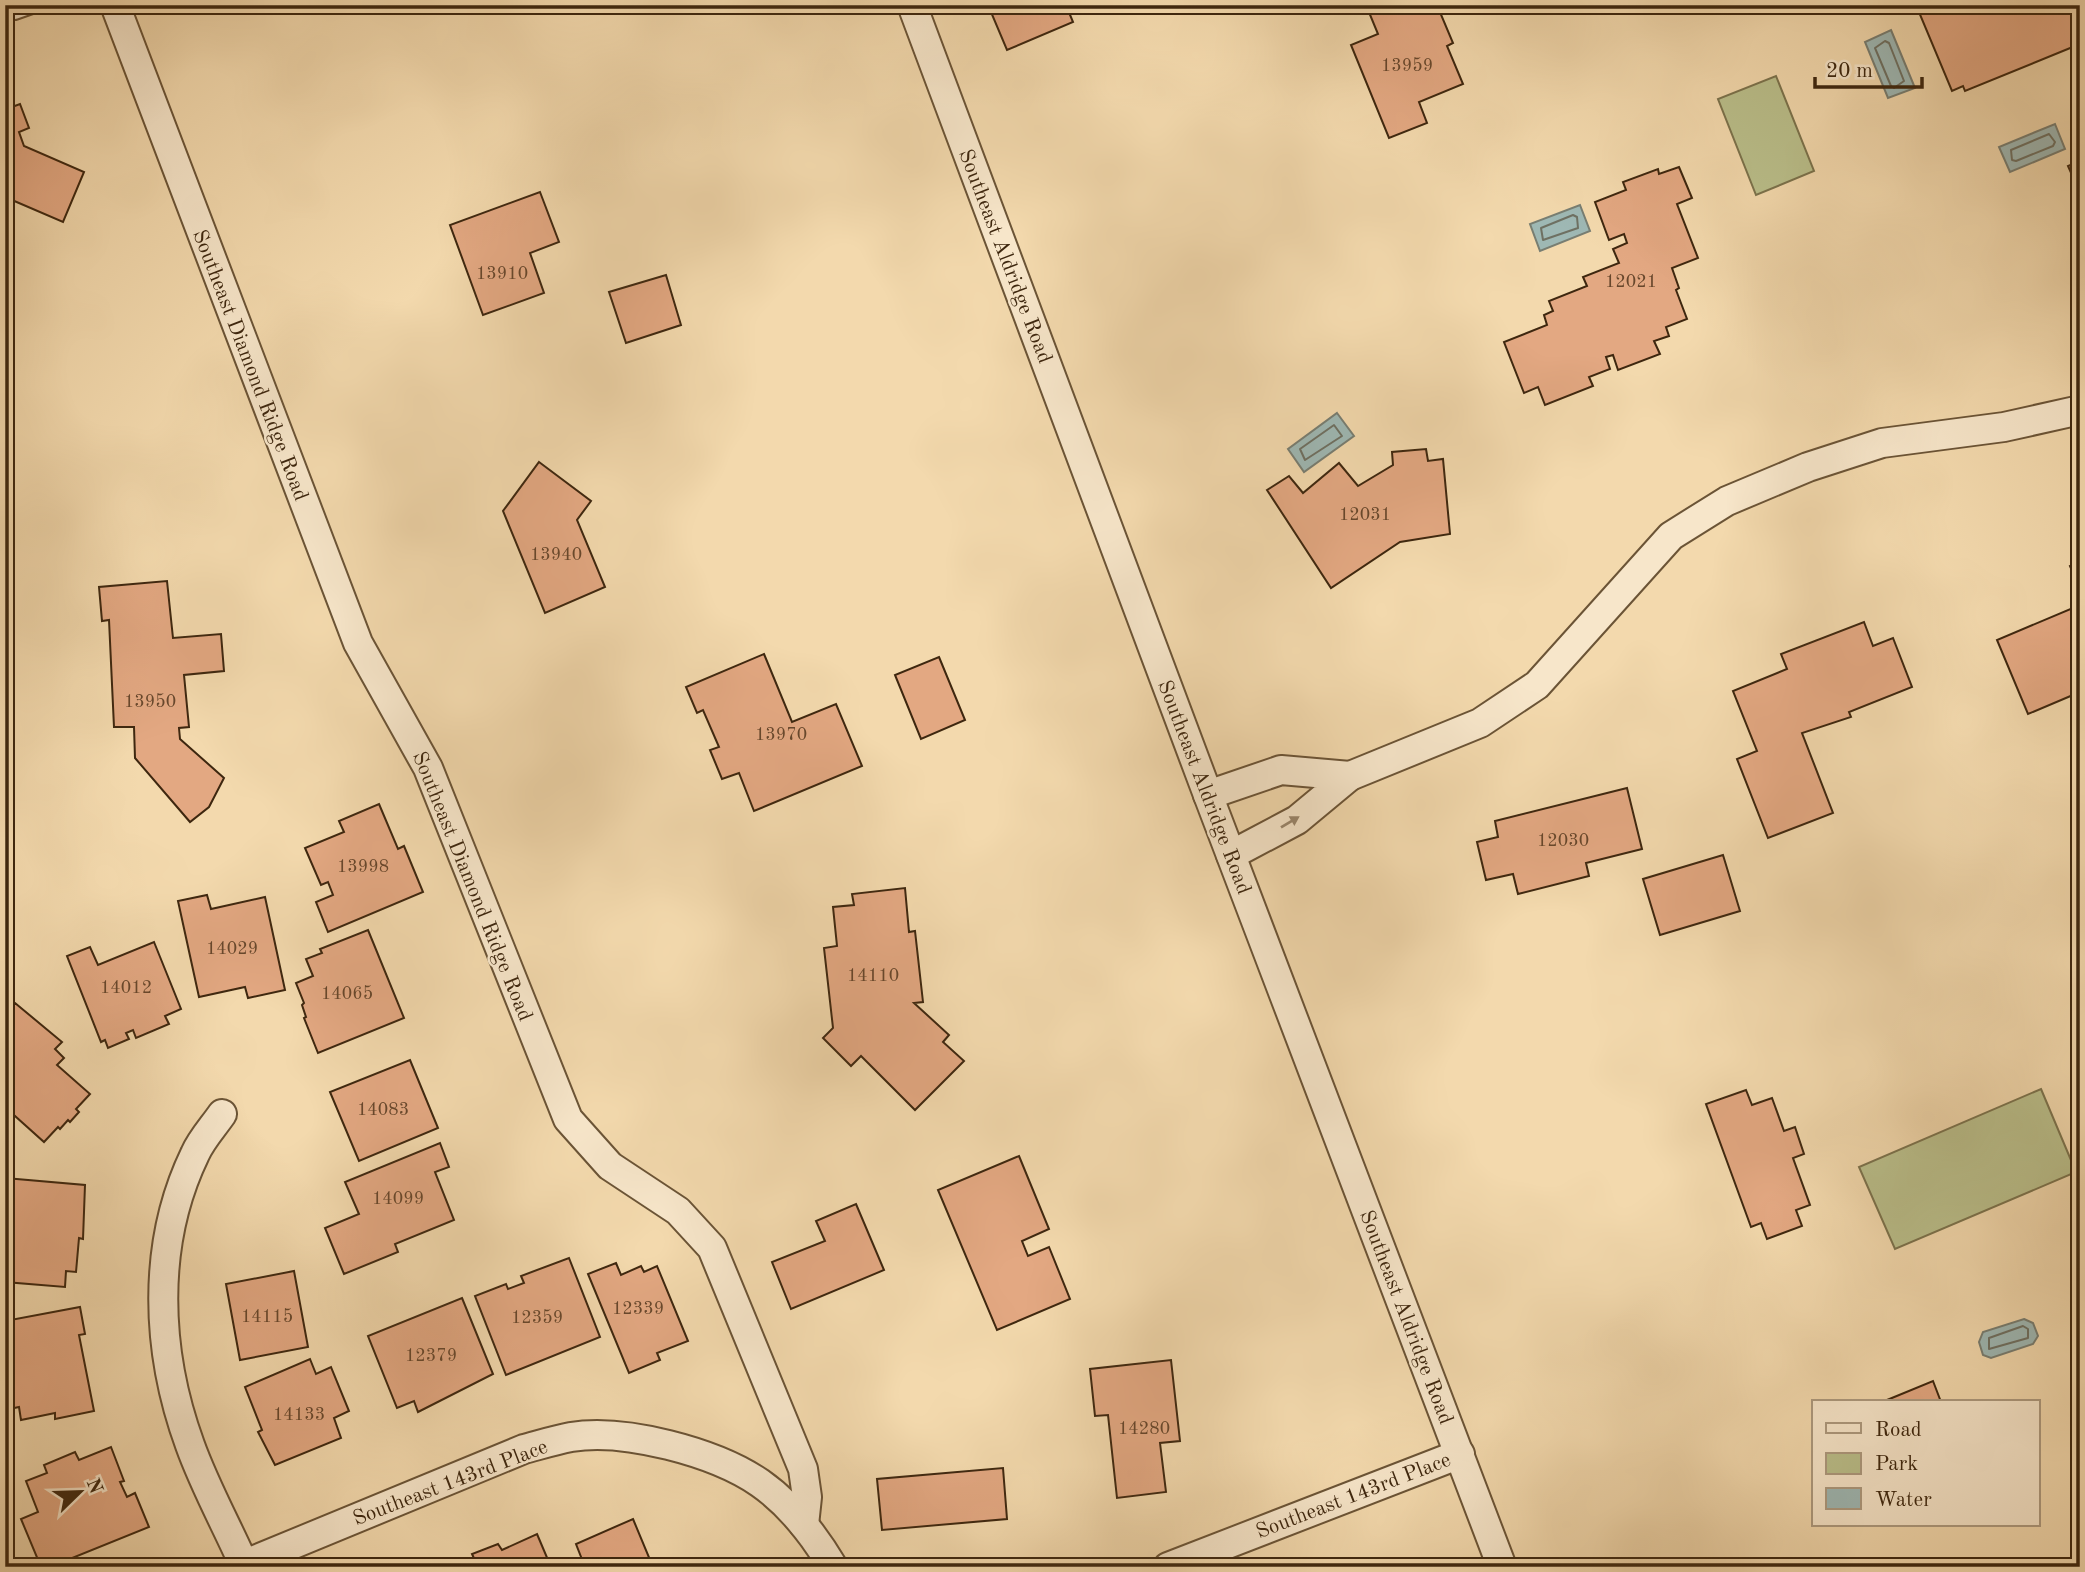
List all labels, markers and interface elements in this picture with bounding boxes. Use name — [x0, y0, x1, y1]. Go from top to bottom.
scale bar — [1815, 46, 1922, 90]
house number: 13959 — [1381, 57, 1433, 75]
text: 20 m — [1826, 61, 1873, 82]
street label: Southeast Aldridge Road — [954, 147, 1055, 366]
street label: Southeast Diamond Ridge Road — [188, 227, 311, 504]
house number: 13910 — [476, 265, 528, 283]
house number: 12021 — [1605, 273, 1657, 291]
house number: 12031 — [1339, 506, 1391, 524]
house number: 13940 — [530, 546, 582, 564]
street label: Southeast Aldridge Road — [1153, 678, 1254, 897]
house number: 13950 — [124, 693, 176, 711]
house number: 13970 — [755, 726, 807, 744]
street label: Southeast Diamond Ridge Road — [408, 749, 535, 1024]
one-way arrow — [1281, 816, 1300, 829]
house number: 12030 — [1537, 832, 1589, 850]
house number: 13998 — [337, 858, 389, 876]
house number: 14029 — [206, 940, 258, 958]
house number: 14110 — [847, 967, 899, 985]
house number: 14012 — [100, 979, 152, 997]
house number: 14065 — [321, 985, 373, 1003]
house number: 14083 — [357, 1101, 409, 1119]
house number: 14099 — [372, 1190, 424, 1208]
street label: Southeast Aldridge Road — [1355, 1208, 1456, 1427]
house number: 12339 — [612, 1300, 664, 1318]
house number: 14115 — [241, 1308, 293, 1326]
house number: 12359 — [511, 1309, 563, 1327]
house number: 12379 — [405, 1347, 457, 1365]
legend — [1812, 1400, 2039, 1526]
house number: 14133 — [273, 1406, 325, 1424]
house number: 14280 — [1118, 1420, 1170, 1438]
text: Road — [1875, 1420, 1922, 1441]
street label: Southeast 143rd Place — [350, 1437, 551, 1530]
street label: Southeast 143rd Place — [1253, 1450, 1454, 1543]
text: Park — [1875, 1454, 1918, 1475]
north arrow — [46, 1456, 116, 1526]
text: N — [82, 1476, 105, 1497]
text: Water — [1875, 1490, 1932, 1511]

